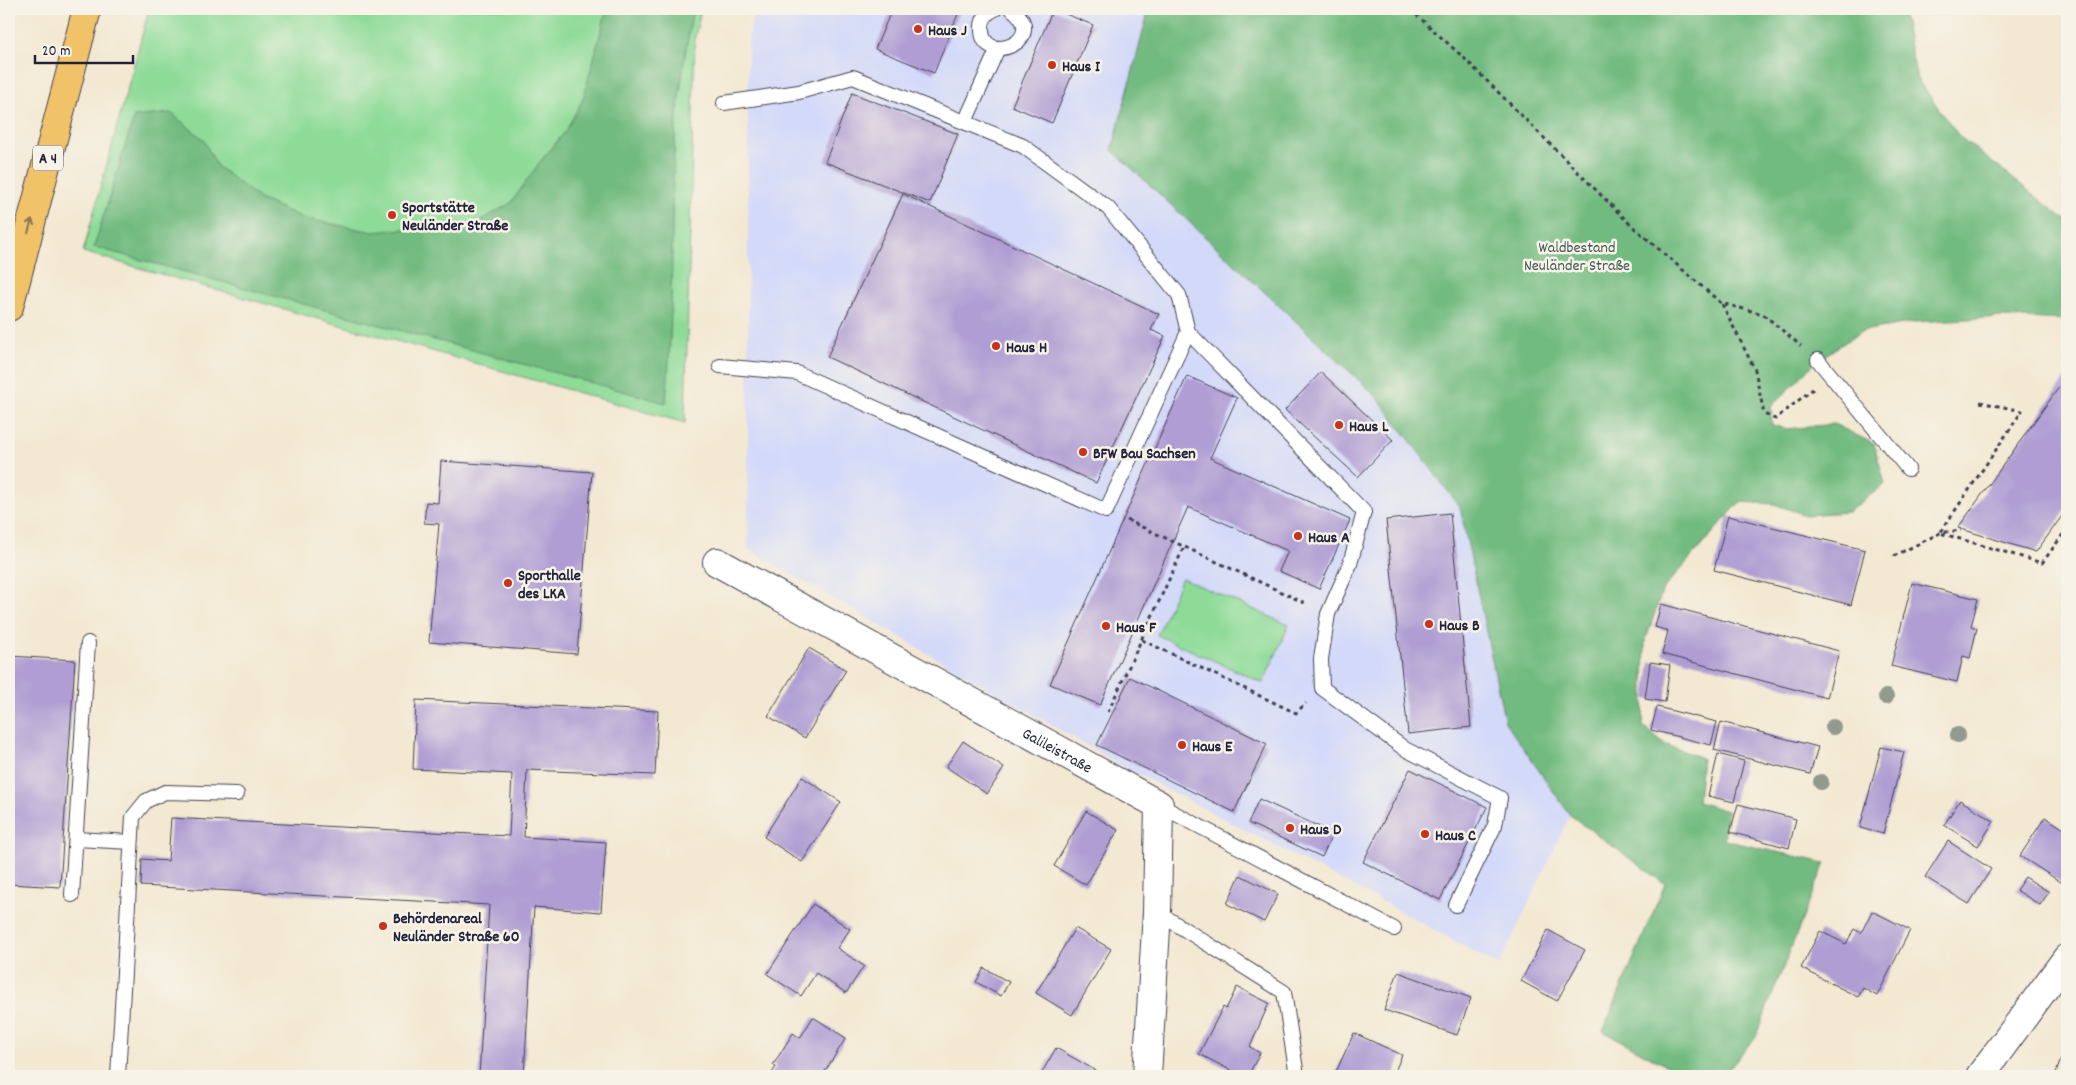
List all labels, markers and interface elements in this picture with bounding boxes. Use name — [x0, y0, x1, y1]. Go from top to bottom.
place label: Haus J — [928, 20, 967, 43]
marker: Haus J — [912, 23, 924, 35]
scale bar — [35, 32, 132, 64]
text: 20 m — [42, 41, 70, 63]
place label: Haus I — [1062, 56, 1101, 79]
marker: Haus I — [1046, 59, 1058, 71]
road number: A 4 — [33, 146, 63, 170]
place label: Sportstätte Neuländer Straße — [402, 197, 508, 238]
marker: Sportstätte Neuländer Straße — [386, 209, 398, 221]
one-way arrow — [26, 218, 35, 234]
park label: Waldbestand Neuländer Straße — [1524, 237, 1630, 278]
place label: Haus H — [1006, 337, 1047, 360]
marker: Haus H — [990, 340, 1002, 352]
place label: Haus L — [1349, 416, 1389, 439]
marker: Haus L — [1333, 419, 1345, 431]
place label: BFW Bau Sachsen — [1093, 443, 1196, 466]
marker: BFW Bau Sachsen — [1077, 446, 1089, 458]
place label: Haus A — [1308, 527, 1350, 550]
marker: Haus A — [1292, 530, 1304, 542]
place label: Sporthalle des LKA — [518, 565, 581, 606]
marker: Sporthalle des LKA — [502, 577, 514, 589]
place label: Haus B — [1439, 615, 1480, 638]
place label: Haus F — [1116, 617, 1157, 640]
marker: Haus B — [1423, 618, 1435, 630]
marker: Haus F — [1100, 620, 1112, 632]
street label: Galileistraße — [1017, 723, 1096, 780]
place label: Haus E — [1192, 736, 1233, 759]
marker: Haus E — [1176, 739, 1188, 751]
place label: Haus D — [1300, 819, 1342, 842]
marker: Haus D — [1284, 822, 1296, 834]
place label: Haus C — [1435, 825, 1476, 848]
marker: Haus C — [1419, 828, 1431, 840]
place label: Behördenareal Neuländer Straße 60 — [393, 908, 519, 949]
marker: Behördenareal Neuländer Straße 60 — [377, 920, 389, 932]

